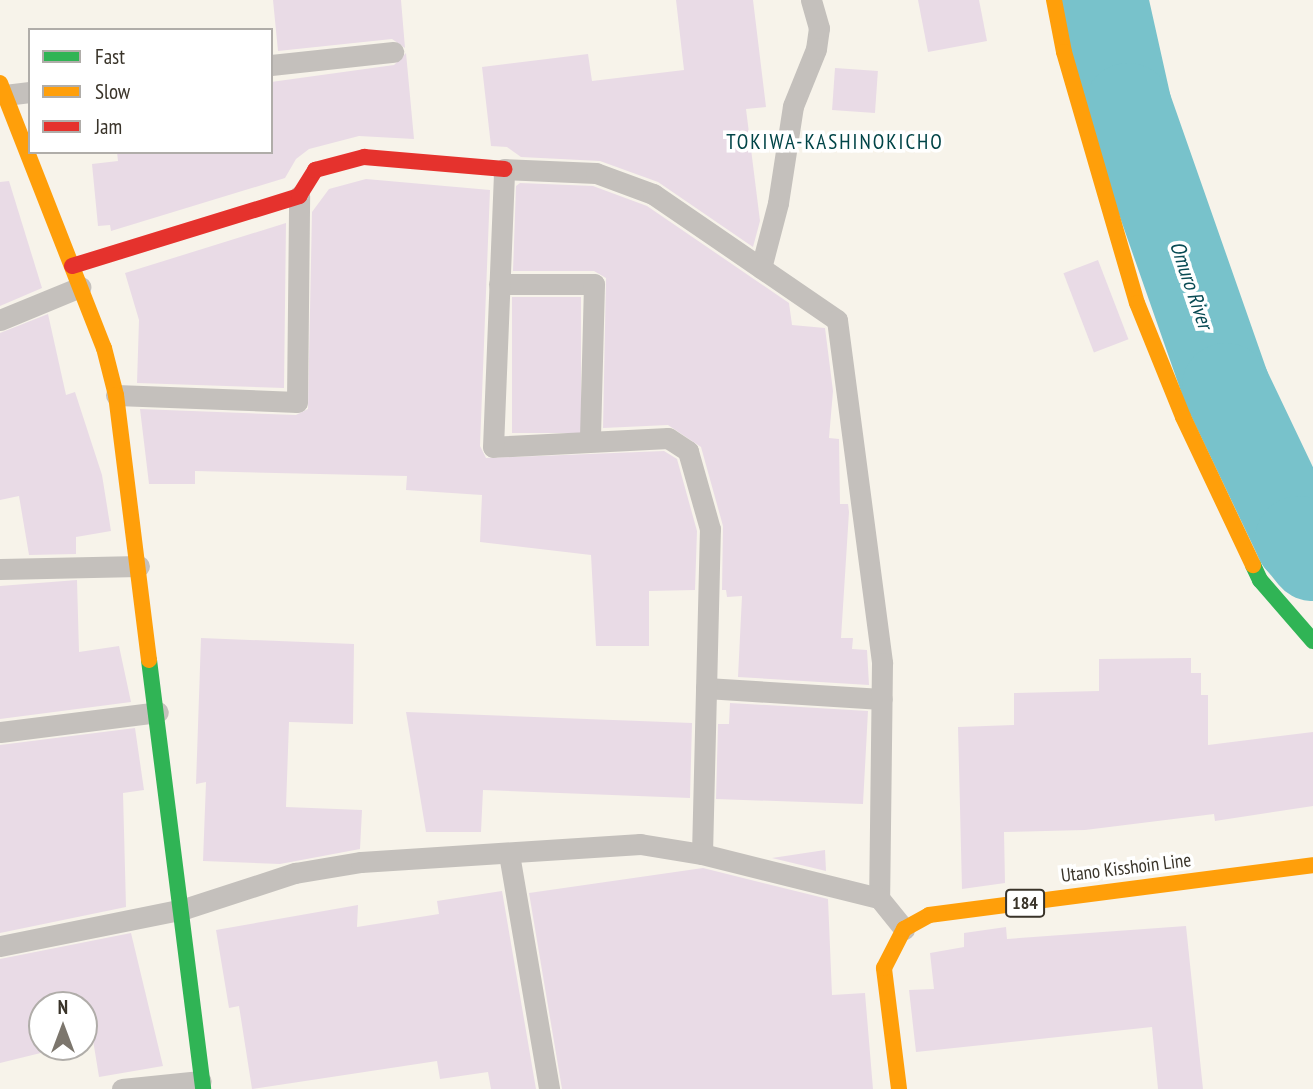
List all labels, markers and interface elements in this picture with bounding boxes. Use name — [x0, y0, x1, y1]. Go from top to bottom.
legend — [28, 28, 273, 154]
text: Fast — [95, 43, 125, 70]
text: Slow — [95, 78, 130, 105]
text: Jam — [95, 113, 122, 140]
district label: TOKIWA-KASHINOKICHO — [729, 129, 941, 155]
water label: Omuro River — [1164, 238, 1218, 332]
street label: Utano Kisshoin Line — [1060, 849, 1192, 887]
road number: 184 — [1004, 888, 1046, 918]
north arrow — [28, 991, 98, 1061]
text: N — [58, 995, 68, 1019]

